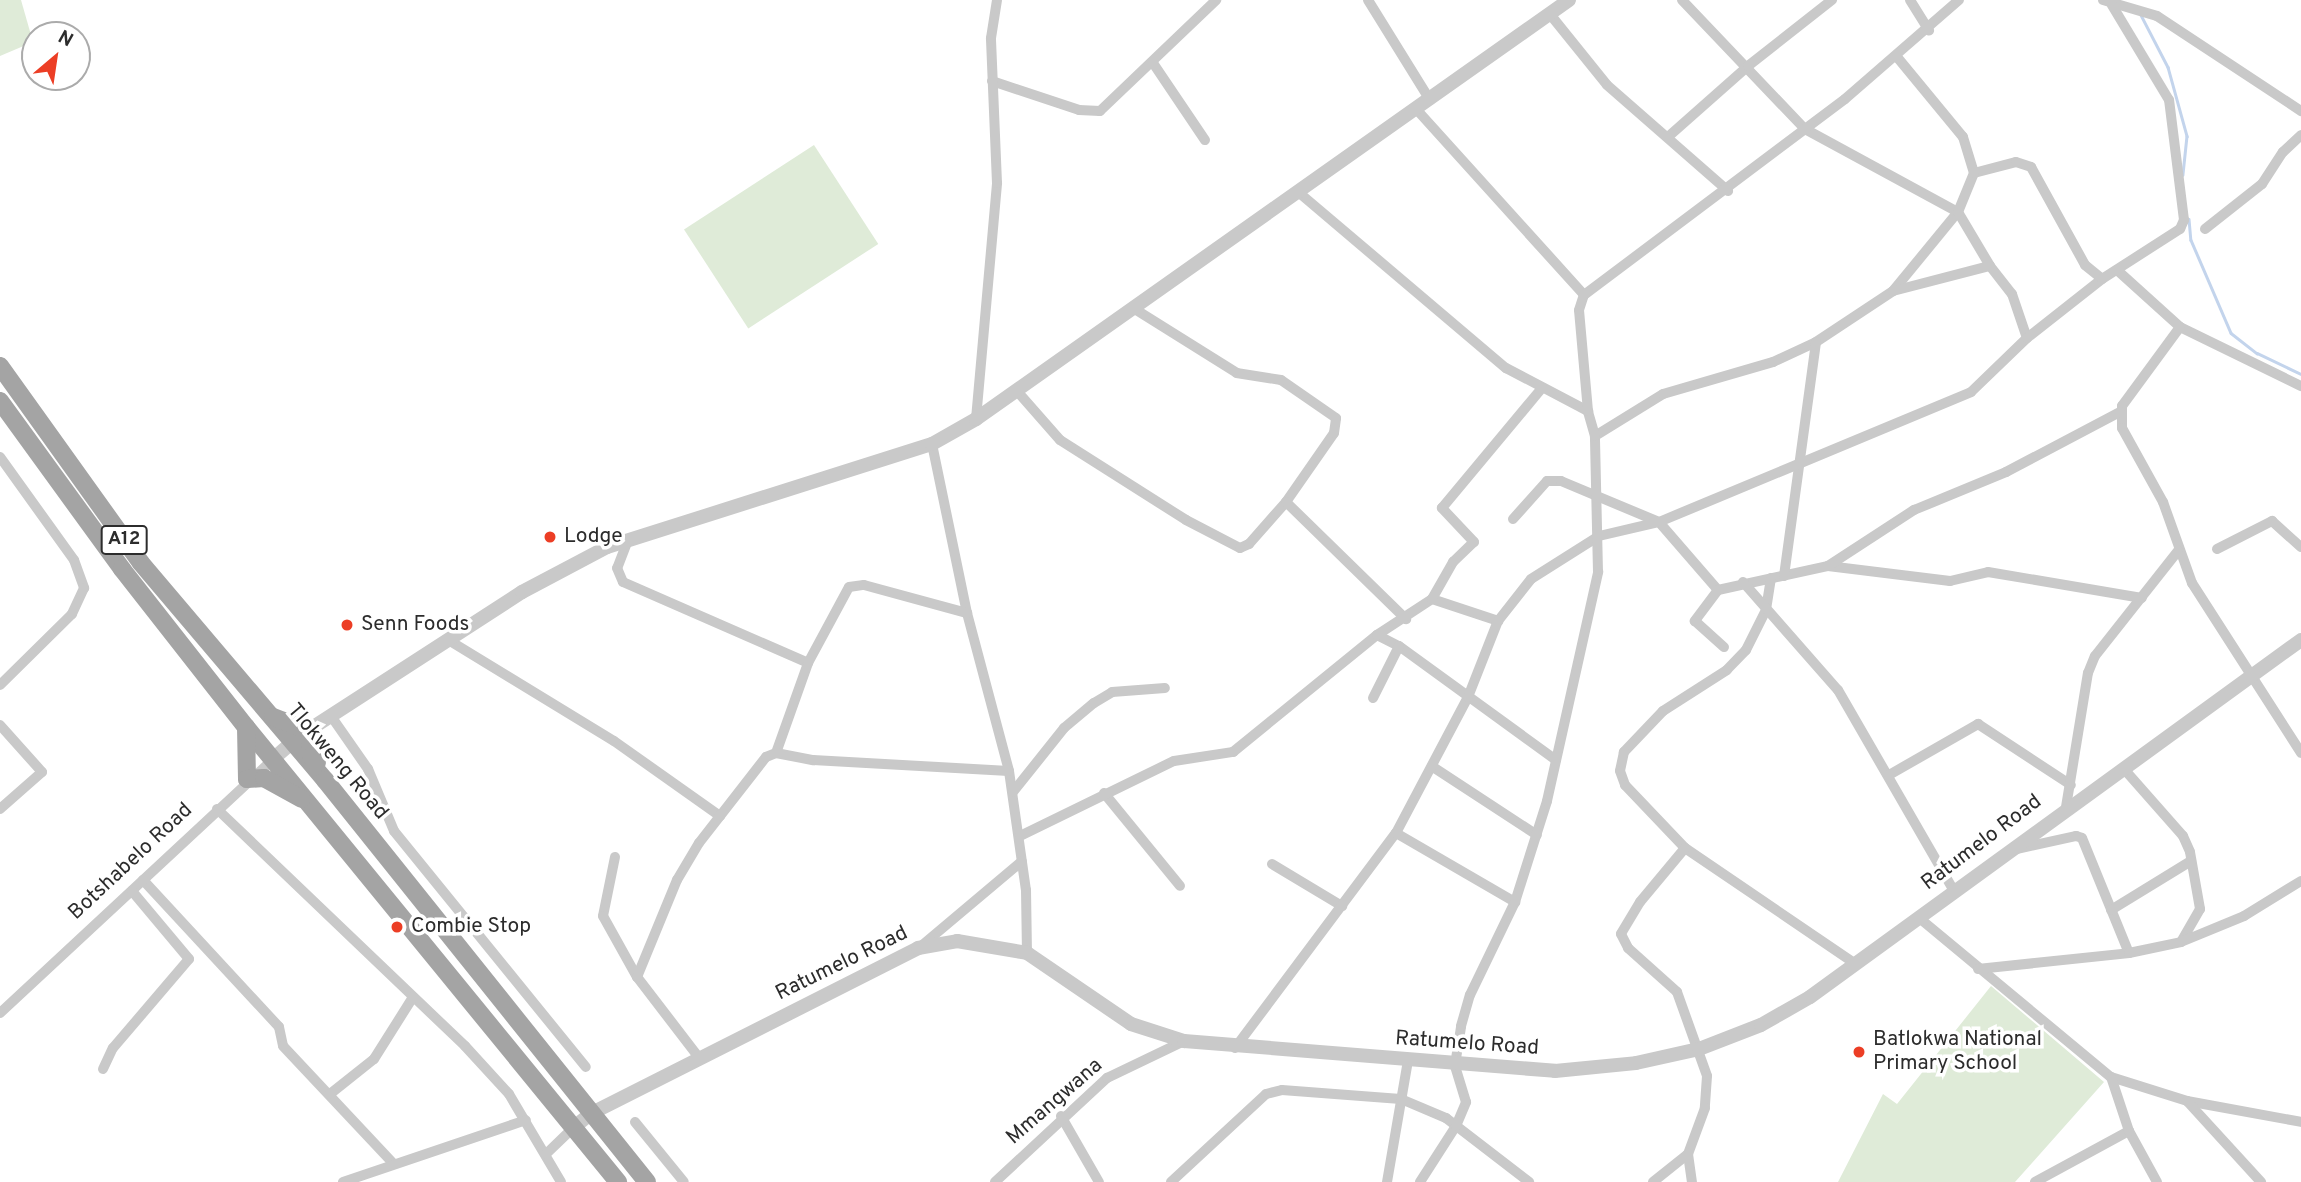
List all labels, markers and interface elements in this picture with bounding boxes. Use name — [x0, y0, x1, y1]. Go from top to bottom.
north arrow — [21, 21, 91, 91]
text: N — [53, 26, 77, 53]
road number: A12 — [100, 524, 148, 555]
place label: Lodge — [564, 524, 623, 550]
marker: Lodge — [542, 529, 558, 545]
place label: Senn Foods — [361, 612, 469, 638]
marker: Senn Foods — [339, 617, 355, 633]
street label: Tlokweng Road — [281, 699, 393, 825]
street label: Ratumelo Road — [1917, 790, 2047, 896]
street label: Botshabelo Road — [64, 798, 198, 926]
place label: Combie Stop — [411, 914, 531, 940]
marker: Combie Stop — [389, 919, 405, 935]
street label: Ratumelo Road — [772, 921, 912, 1007]
street label: Ratumelo Road — [1394, 1026, 1540, 1062]
place label: Batlokwa National Primary School — [1873, 1027, 2042, 1077]
marker: Batlokwa National Primary School — [1851, 1044, 1867, 1060]
street label: Mmangwana — [1002, 1053, 1108, 1151]

